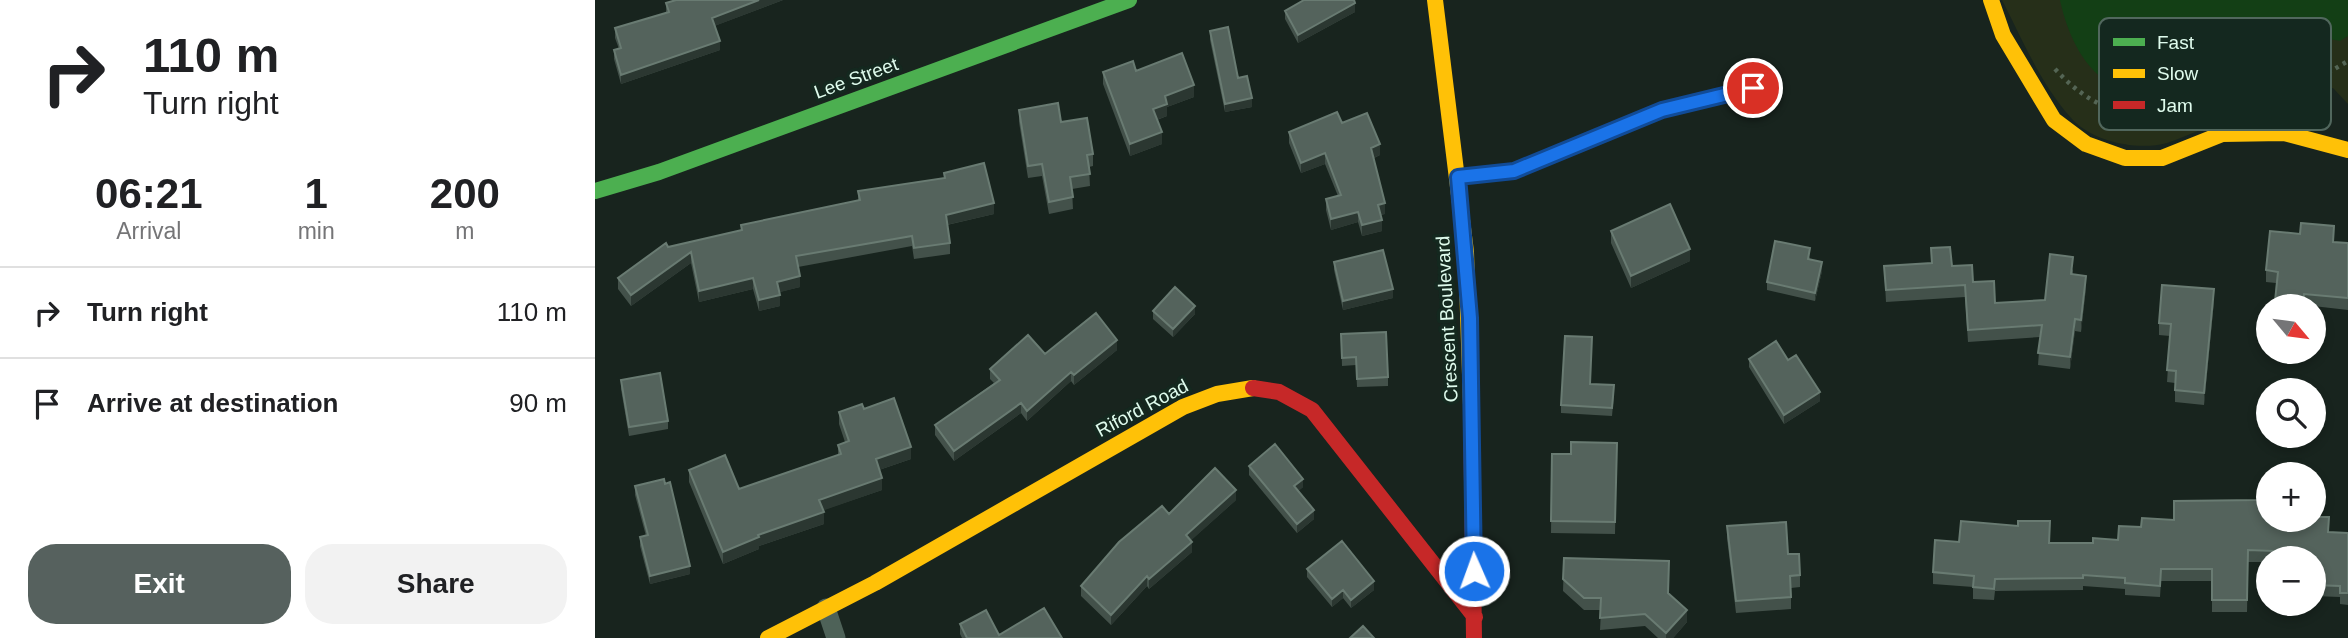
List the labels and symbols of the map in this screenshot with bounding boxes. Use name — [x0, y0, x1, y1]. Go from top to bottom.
legend — [2099, 18, 2331, 130]
text: Fast — [2157, 32, 2195, 53]
street label: Lee Street — [811, 53, 901, 103]
pin — [1723, 58, 1783, 118]
text: Slow — [2157, 63, 2198, 84]
text: Jam — [2157, 95, 2193, 116]
street label: Crescent Boulevard — [1432, 235, 1462, 403]
north arrow — [2256, 294, 2326, 364]
street label: Riford Road — [1092, 375, 1192, 441]
position arrow — [1437, 534, 1511, 608]

